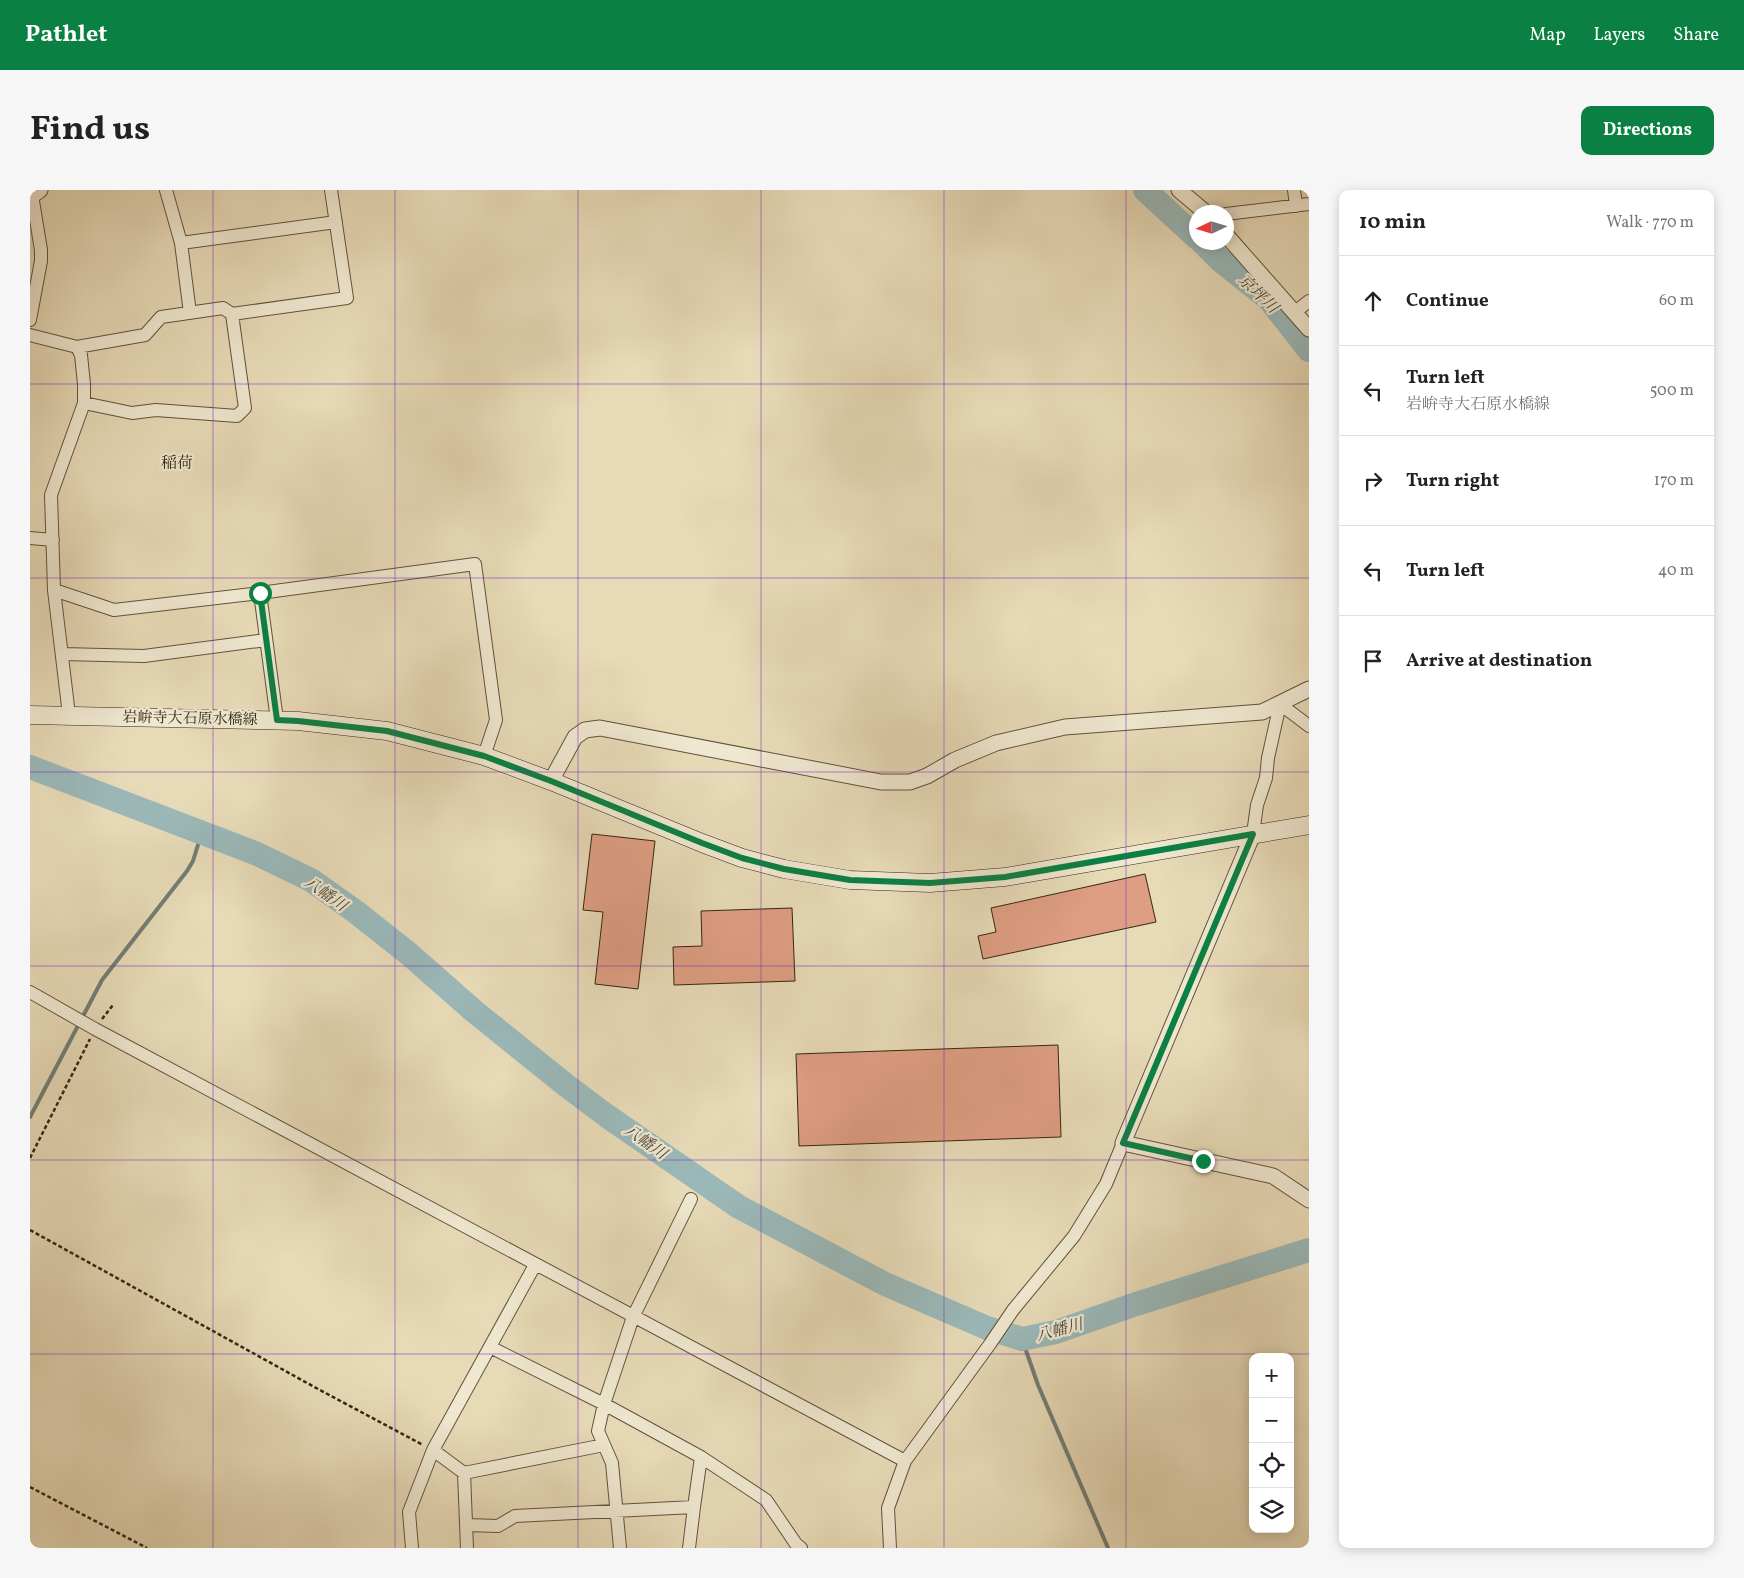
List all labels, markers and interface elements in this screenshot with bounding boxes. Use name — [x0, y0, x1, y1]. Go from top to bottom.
text: Pathlet — [25, 18, 107, 52]
text: Map — [1529, 23, 1565, 48]
text: Layers — [1593, 23, 1645, 48]
text: Share — [1673, 23, 1719, 48]
text: Find us — [30, 106, 150, 154]
button: Directions — [1581, 106, 1714, 155]
north arrow — [1189, 205, 1234, 250]
text: 10 min — [1359, 208, 1426, 237]
text: Walk · 770 m — [1606, 212, 1694, 234]
water label: 京坪川 — [1233, 270, 1284, 320]
icon: ahead — [1359, 287, 1387, 315]
text: Continue — [1406, 288, 1489, 314]
text: 60 m — [1659, 290, 1694, 312]
text: Turn left — [1406, 365, 1485, 391]
icon: left — [1359, 377, 1387, 405]
text: 500 m — [1650, 380, 1694, 402]
text: 岩峅寺大石原水橋線 — [1406, 394, 1550, 416]
district label: 稲荷 — [161, 453, 193, 475]
icon: right — [1359, 467, 1387, 495]
text: Turn right — [1406, 468, 1499, 494]
text: 170 m — [1654, 470, 1694, 492]
icon: left — [1359, 557, 1387, 585]
text: Turn left — [1406, 558, 1485, 584]
text: 40 m — [1658, 560, 1694, 582]
route start — [249, 582, 272, 605]
icon: arrive — [1359, 647, 1387, 675]
text: Arrive at destination — [1406, 648, 1592, 674]
street label: 岩峅寺大石原水橋線 — [122, 708, 258, 731]
water label: 八幡川 — [299, 872, 352, 919]
water label: 八幡川 — [619, 1120, 672, 1167]
route end — [1192, 1150, 1215, 1173]
water label: 八幡川 — [1033, 1314, 1087, 1348]
map controls — [1249, 1353, 1294, 1533]
button: + — [1249, 1353, 1294, 1398]
button: − — [1249, 1398, 1294, 1443]
button: locate — [1249, 1443, 1294, 1488]
button: layers — [1249, 1488, 1294, 1533]

